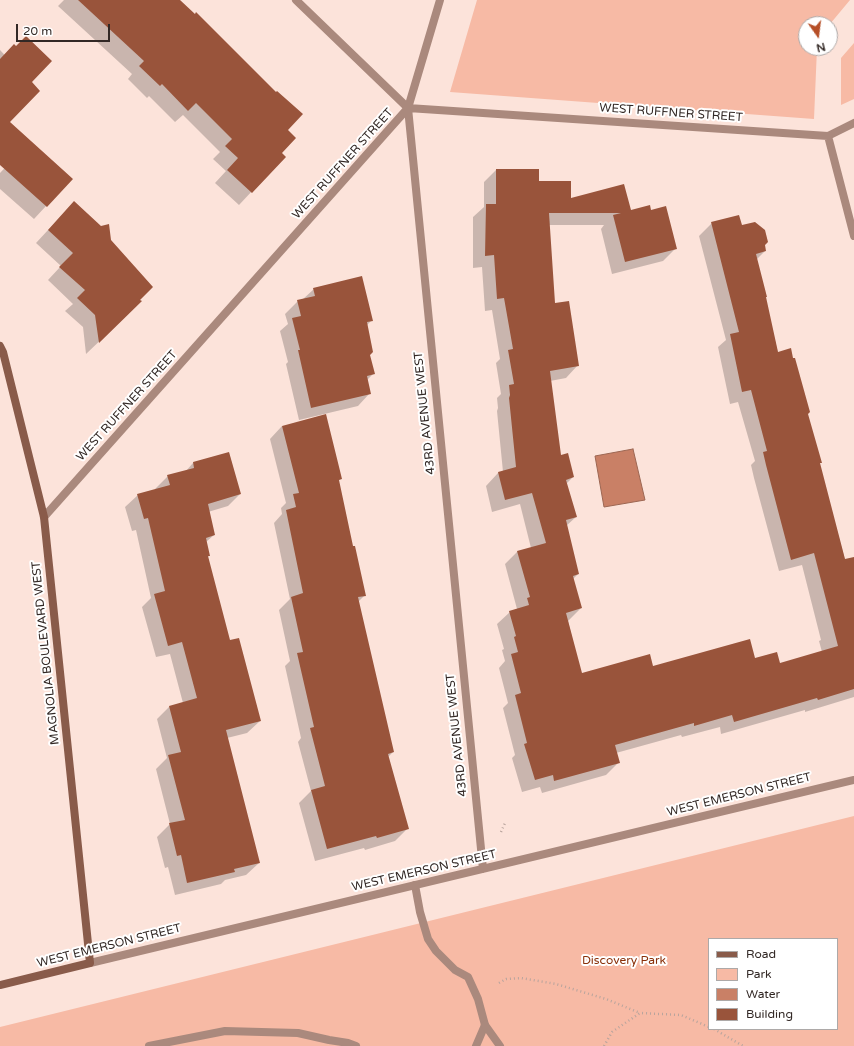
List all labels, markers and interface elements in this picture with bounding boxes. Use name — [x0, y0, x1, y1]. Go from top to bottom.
scale bar — [18, 16, 112, 42]
north arrow — [798, 16, 838, 56]
text: 20 m — [23, 24, 52, 38]
text: N — [815, 40, 827, 55]
street label: WEST RUFFNER STREET — [599, 101, 743, 125]
street label: WEST RUFFNER STREET — [290, 106, 396, 222]
street label: WEST RUFFNER STREET — [74, 348, 180, 464]
street label: 43RD AVENUE WEST — [411, 351, 439, 475]
street label: MAGNOLIA BOULEVARD WEST — [29, 561, 63, 745]
street label: 43RD AVENUE WEST — [443, 673, 471, 797]
street label: WEST EMERSON STREET — [665, 770, 813, 820]
street label: WEST EMERSON STREET — [350, 847, 498, 895]
street label: WEST EMERSON STREET — [35, 921, 183, 971]
legend — [708, 938, 838, 1030]
text: Road — [746, 947, 776, 961]
park label: Discovery Park — [582, 954, 666, 968]
text: Park — [746, 967, 772, 981]
text: Water — [746, 987, 780, 1001]
text: Building — [746, 1007, 793, 1021]

